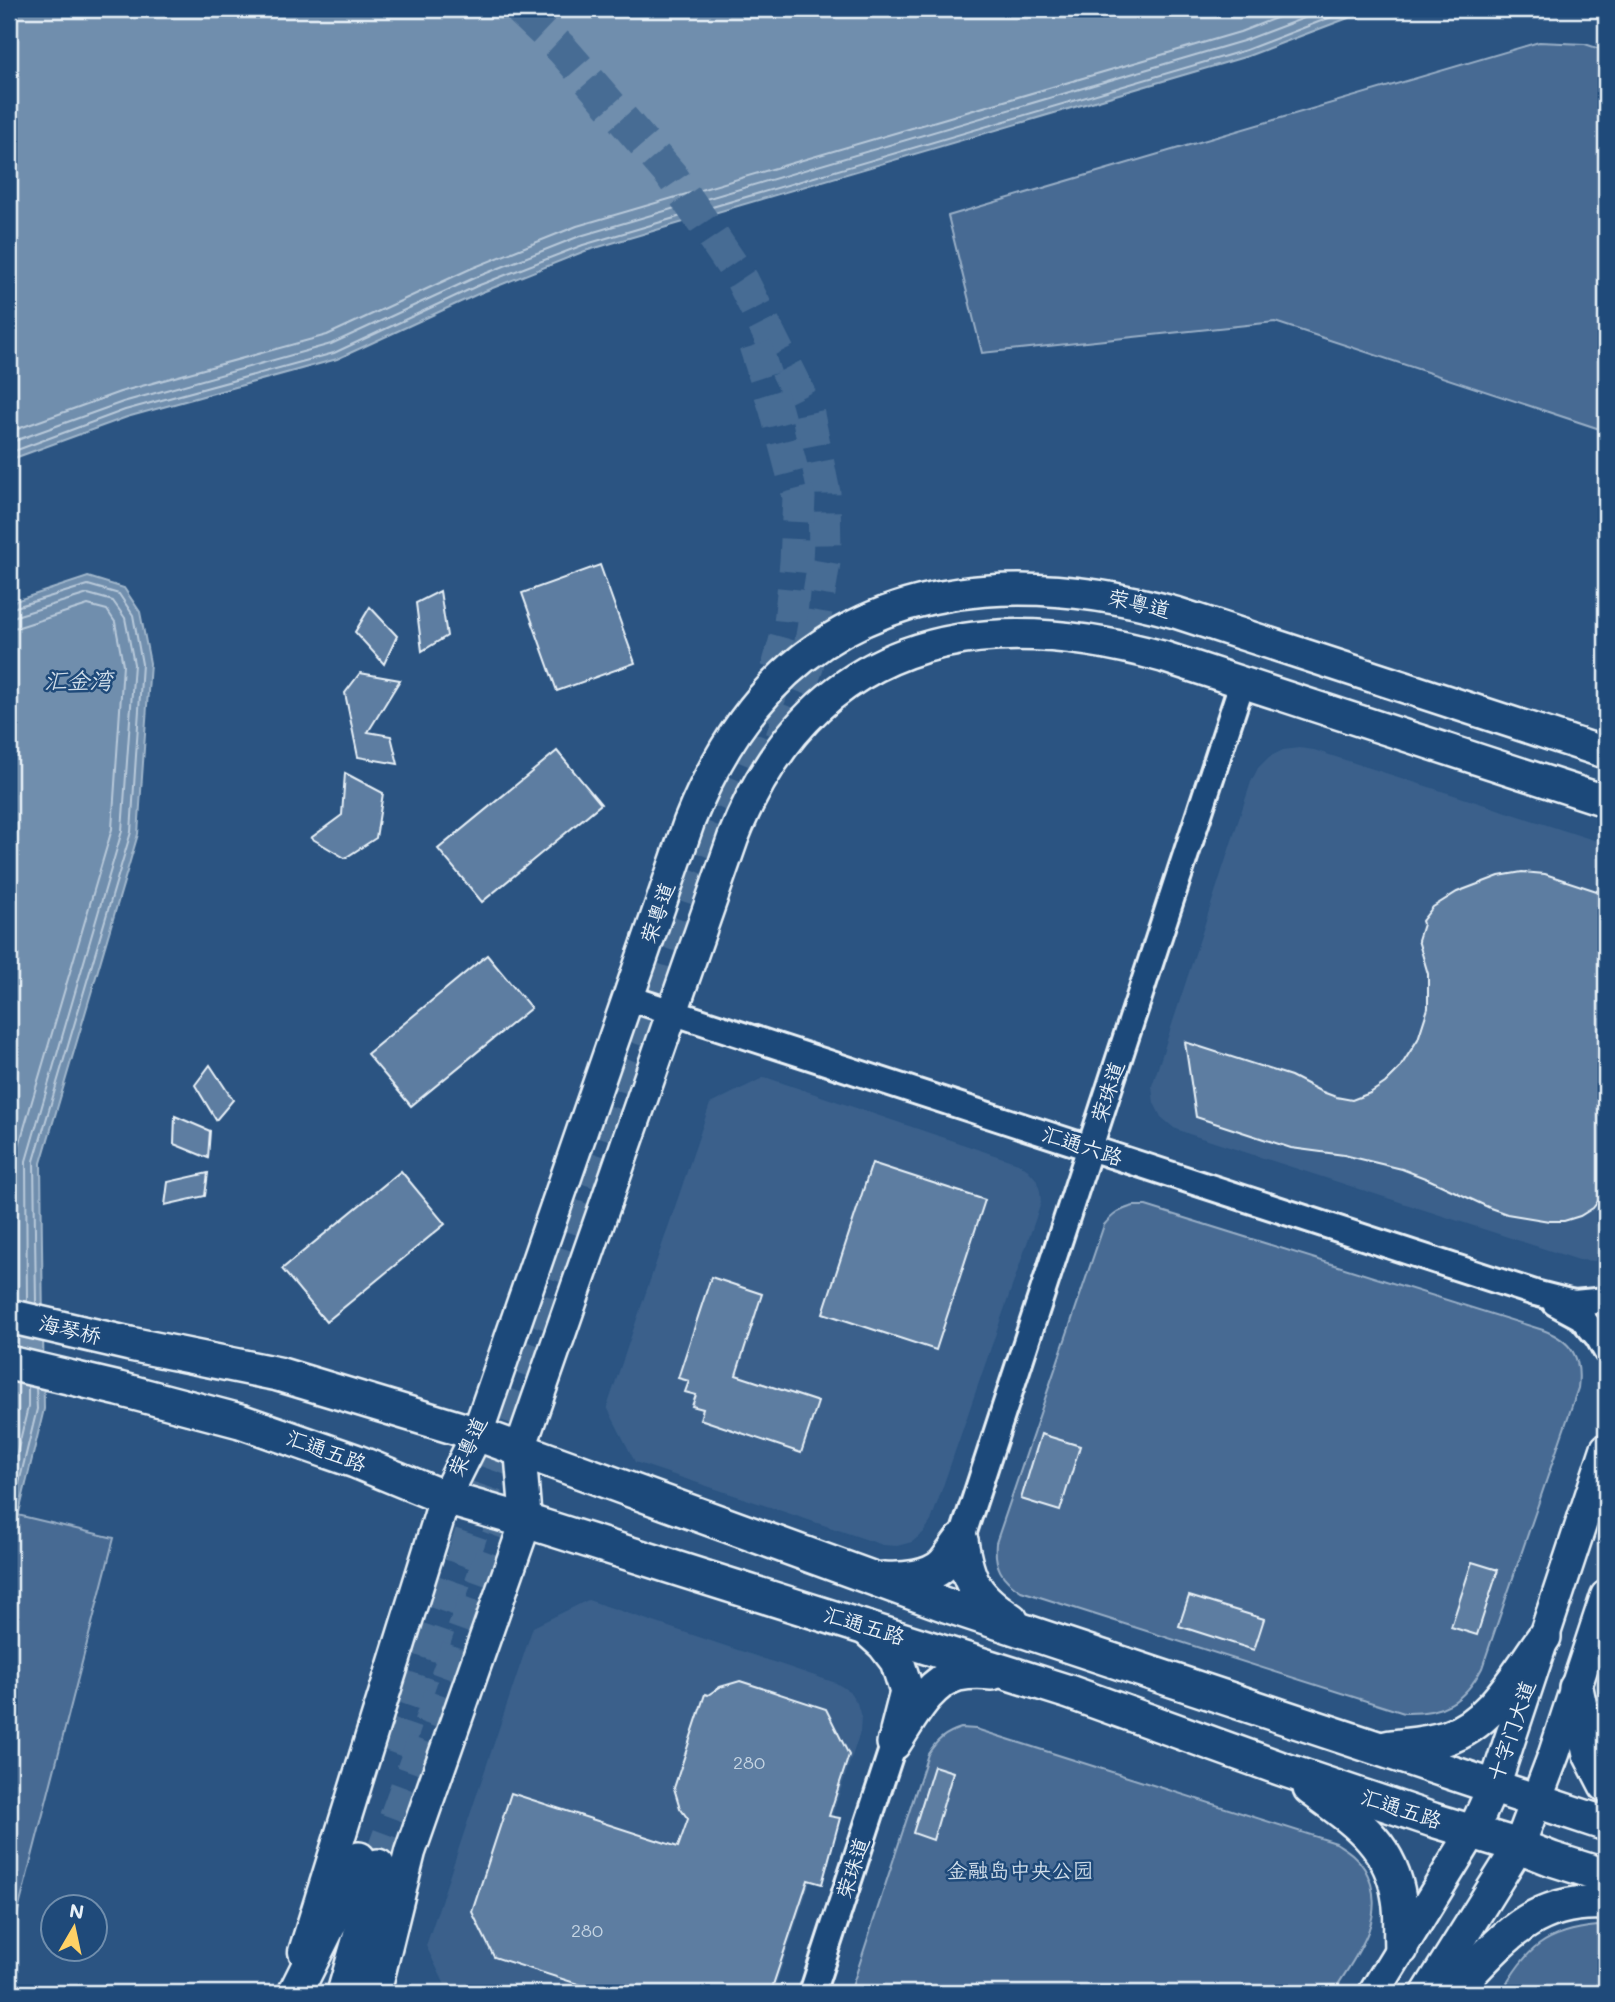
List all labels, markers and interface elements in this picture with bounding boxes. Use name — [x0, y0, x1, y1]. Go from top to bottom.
street label: 荣粤道 — [1106, 582, 1173, 623]
water label: 汇金湾 — [44, 665, 116, 695]
street label: 荣粤道 — [634, 878, 680, 947]
street label: 荣珠道 — [1084, 1057, 1129, 1126]
street label: 汇通六路 — [1038, 1119, 1127, 1170]
street label: 海琴桥 — [37, 1308, 104, 1349]
street label: 荣粤道 — [441, 1412, 492, 1481]
street label: 汇通五路 — [282, 1423, 371, 1477]
street label: 汇通五路 — [820, 1599, 909, 1650]
street label: 十字门大道 — [1481, 1676, 1540, 1785]
house number: 280 — [733, 1750, 765, 1774]
street label: 汇通五路 — [1357, 1782, 1446, 1833]
street label: 荣珠道 — [829, 1833, 874, 1902]
park label: 金融岛中央公园 — [947, 1856, 1094, 1883]
north arrow — [38, 1894, 108, 1964]
text: N — [68, 1897, 86, 1924]
house number: 280 — [571, 1918, 603, 1942]

